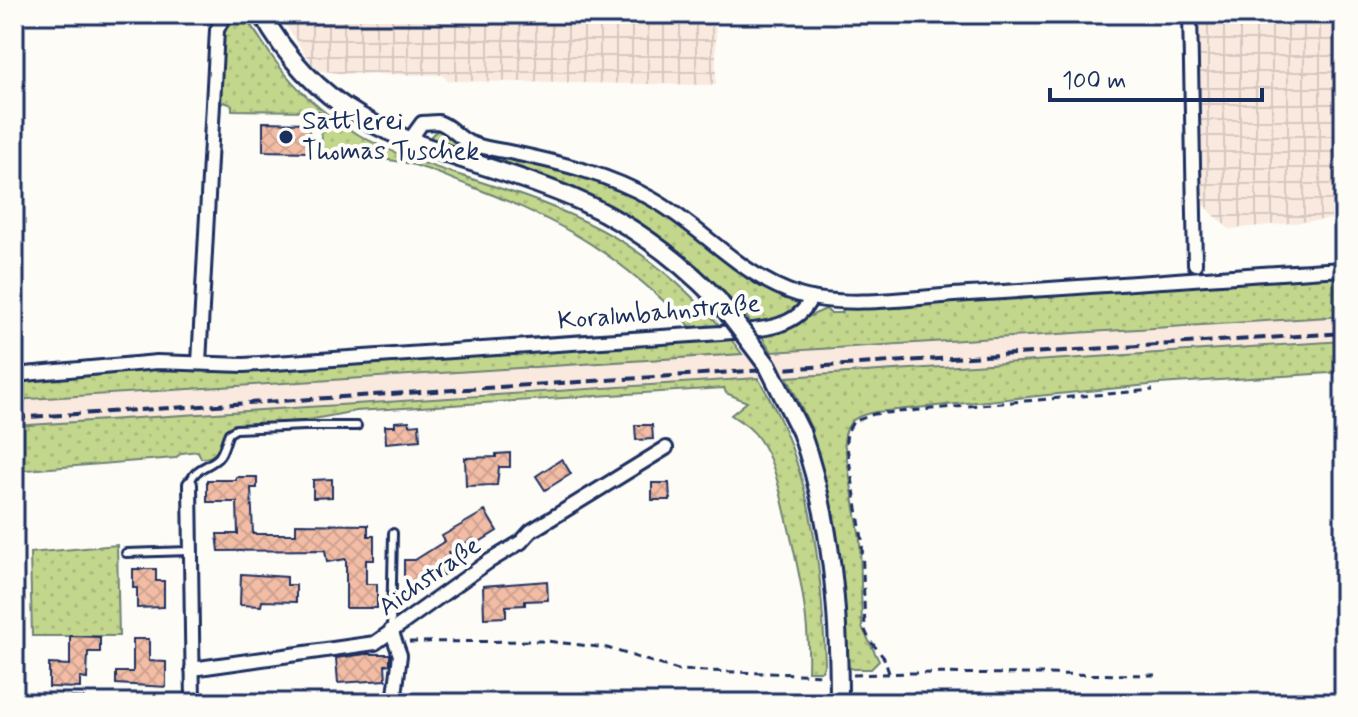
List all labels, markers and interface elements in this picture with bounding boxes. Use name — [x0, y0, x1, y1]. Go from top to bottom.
scale bar — [1050, 52, 1262, 102]
text: 100 m — [1062, 66, 1126, 97]
place label: Sattlerei Thomas Tuschek — [302, 105, 479, 169]
marker: Sattlerei Thomas Tuschek — [277, 128, 295, 146]
street label: Koralmbahnstraße — [556, 287, 762, 339]
street label: Aichstraße — [372, 529, 488, 625]

